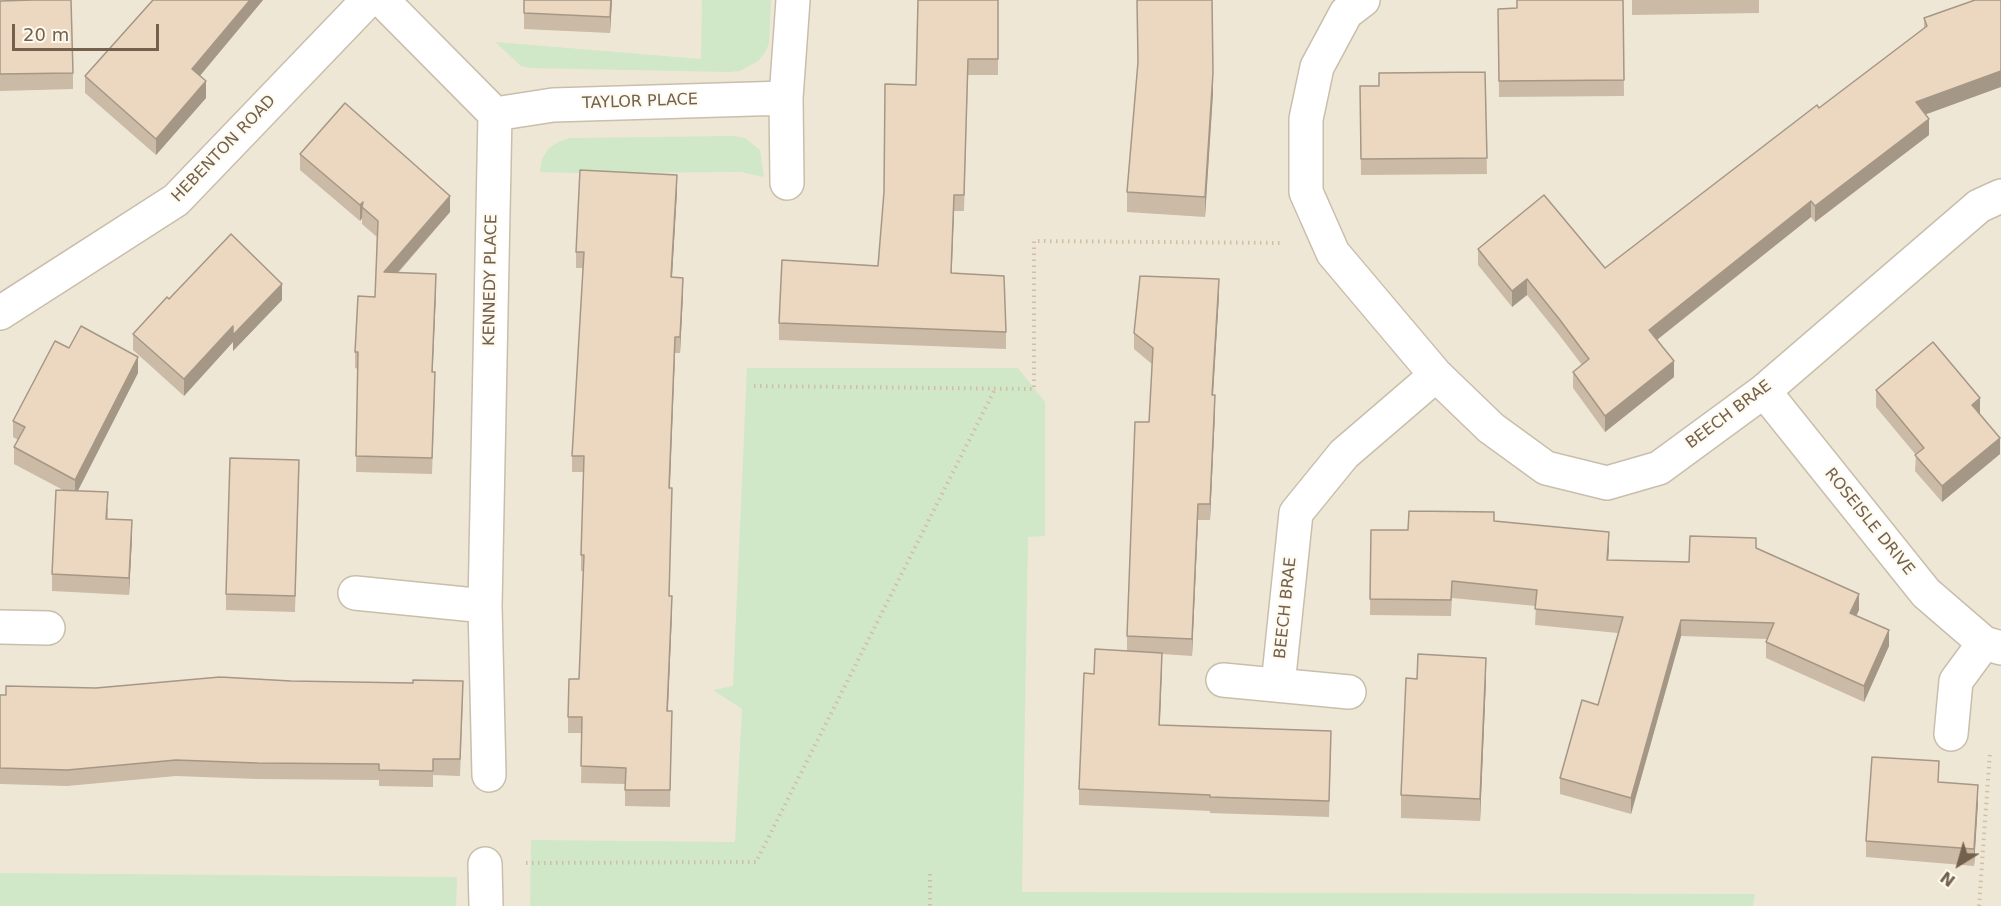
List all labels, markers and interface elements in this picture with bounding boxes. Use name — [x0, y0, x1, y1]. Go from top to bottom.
scale bar — [15, 12, 162, 50]
text: 20 m — [23, 24, 69, 45]
street label: TAYLOR PLACE — [582, 90, 698, 114]
street label: HEBENTON ROAD — [168, 92, 280, 206]
street label: KENNEDY PLACE — [480, 214, 502, 346]
street label: BEECH BRAE — [1682, 377, 1776, 453]
street label: ROSEISLE DRIVE — [1820, 465, 1918, 579]
street label: BEECH BRAE — [1271, 556, 1301, 660]
north arrow — [1929, 834, 1989, 894]
text: N — [1937, 867, 1959, 890]

